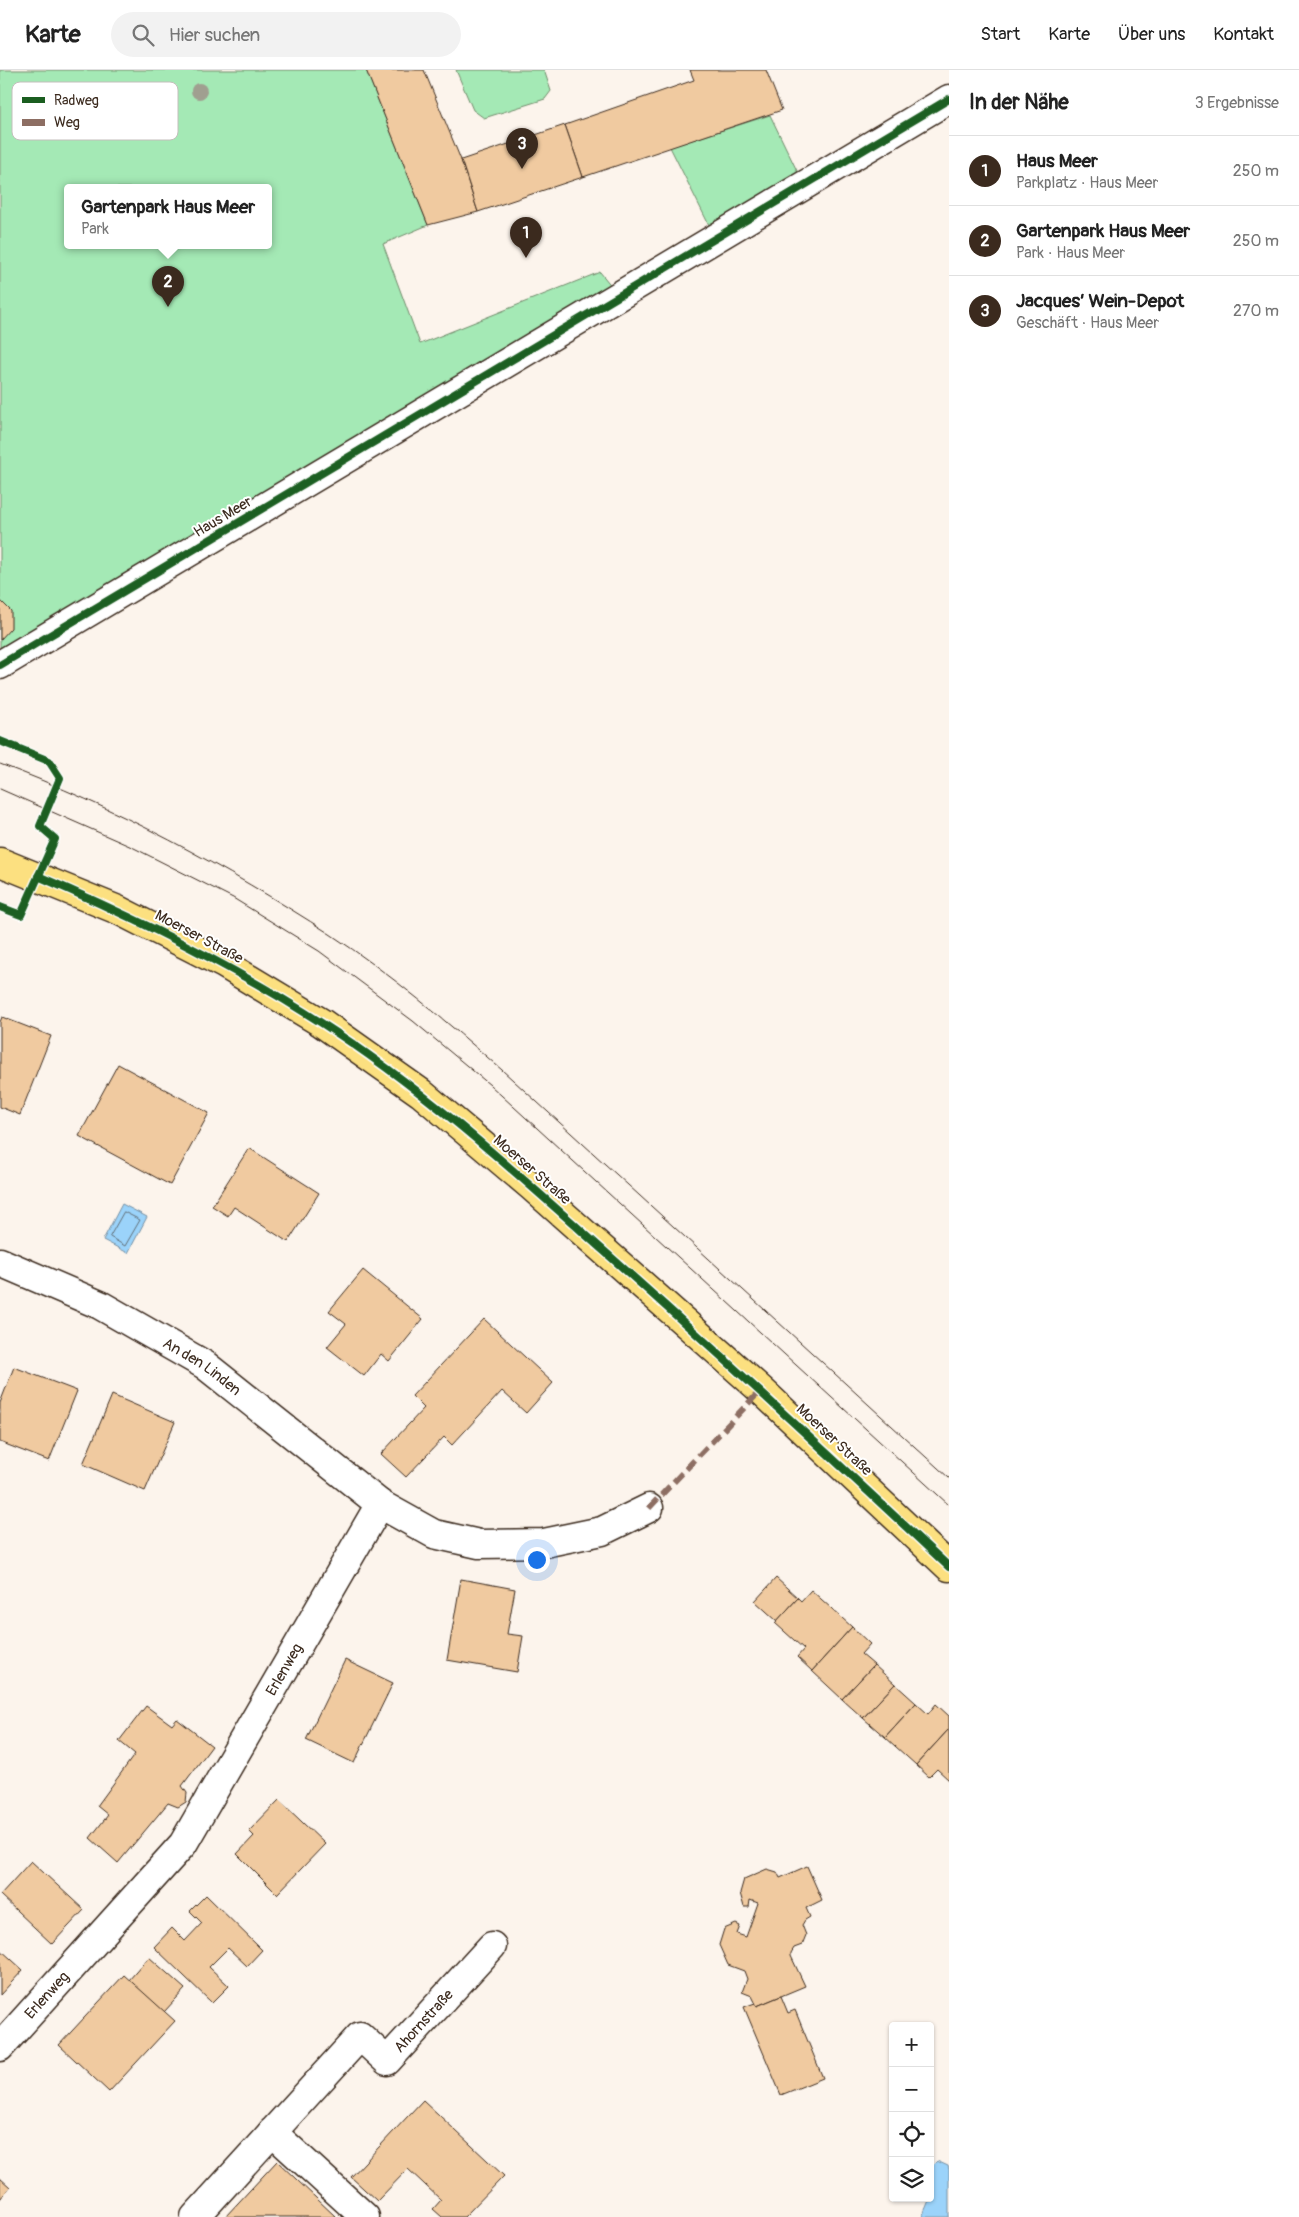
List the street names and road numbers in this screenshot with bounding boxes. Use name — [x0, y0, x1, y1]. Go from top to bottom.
street label: Haus Meer — [190, 492, 256, 542]
street label: Moerser Straße — [152, 906, 247, 968]
street label: Moerser Straße — [489, 1131, 575, 1209]
street label: An den Linden — [159, 1333, 245, 1399]
street label: Moerser Straße — [792, 1400, 876, 1480]
street label: Erlenweg — [261, 1640, 307, 1699]
street label: Erlenweg — [21, 1967, 73, 2023]
street label: Ahornstraße — [390, 1985, 458, 2057]

